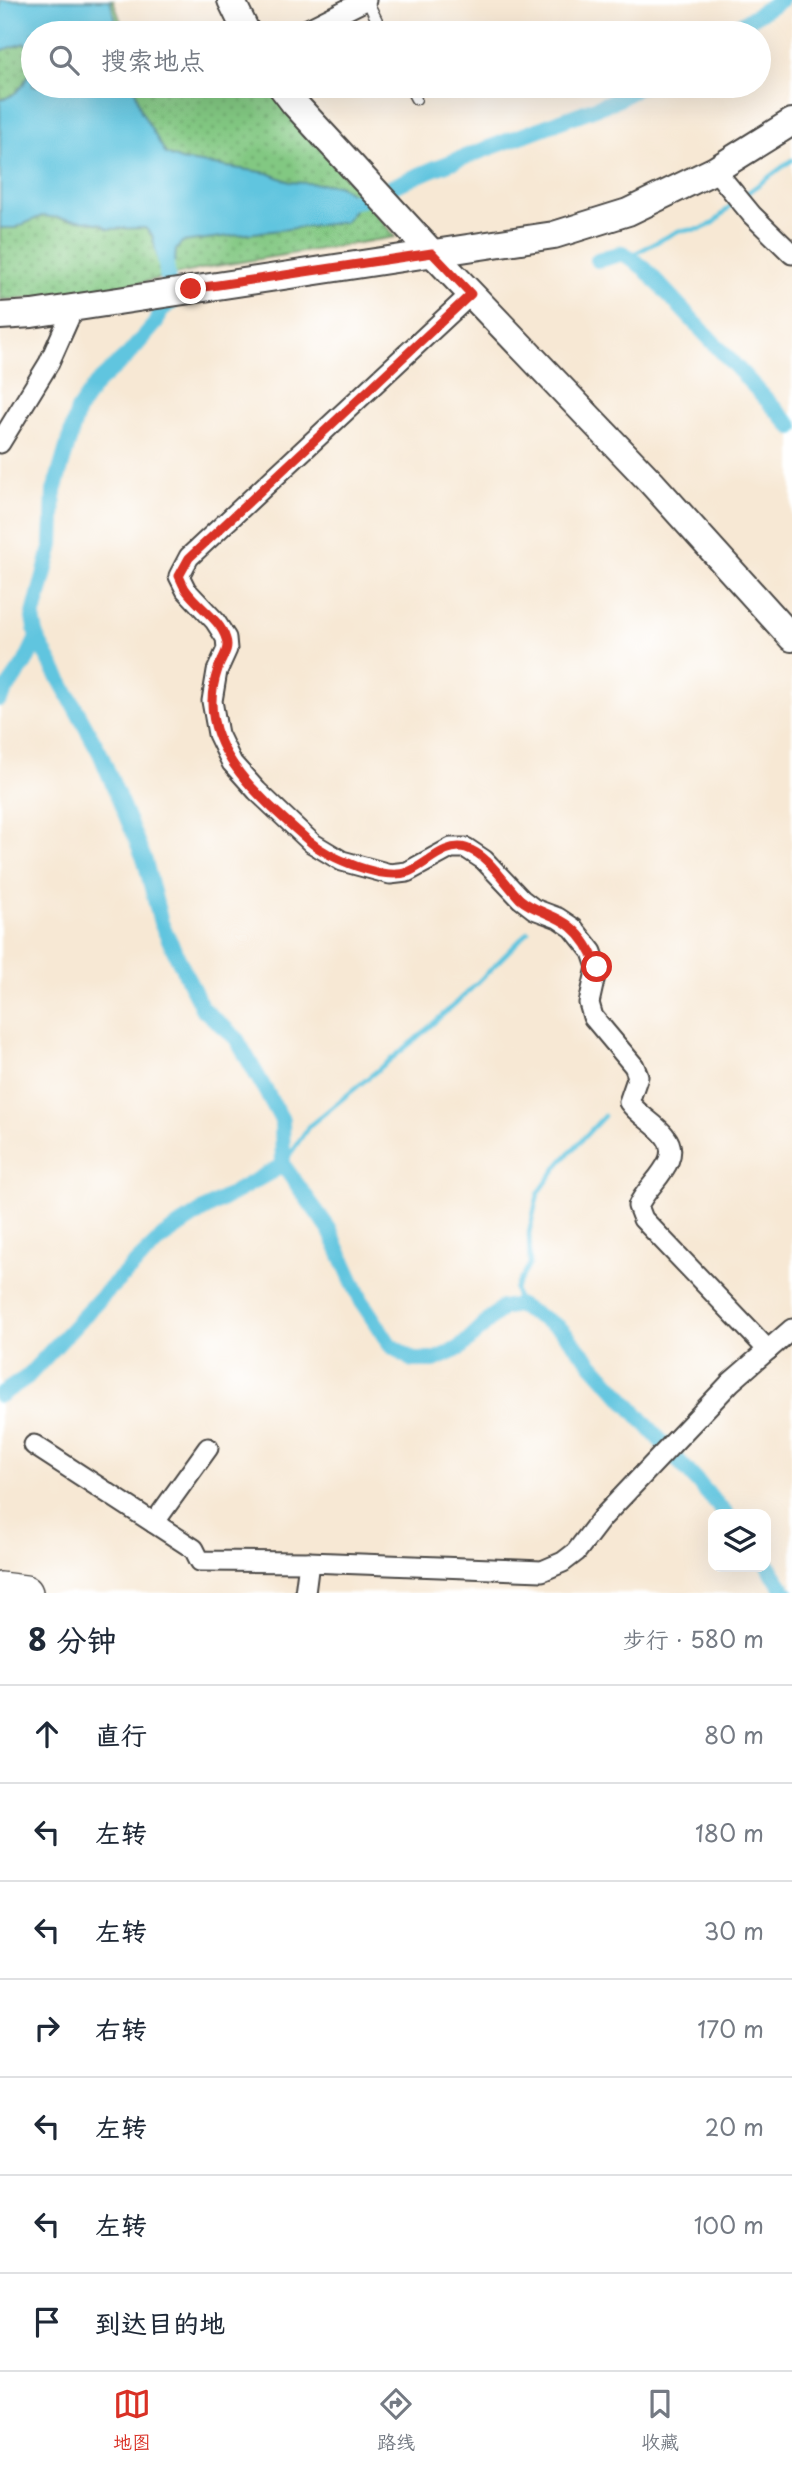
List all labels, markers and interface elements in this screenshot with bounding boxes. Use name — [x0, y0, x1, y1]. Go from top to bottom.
search box — [21, 21, 771, 98]
text: 搜索地点 — [101, 40, 205, 79]
icon: search — [45, 41, 83, 79]
route end — [175, 273, 206, 304]
route start — [581, 951, 612, 982]
map controls — [708, 1509, 771, 1572]
button: layers — [708, 1509, 771, 1572]
text: 8 分钟 — [28, 1616, 116, 1661]
text: 步行 · 580 m — [623, 1621, 764, 1656]
icon: ahead — [28, 1715, 66, 1753]
text: 直行 — [95, 1715, 147, 1754]
text: 80 m — [704, 1717, 764, 1752]
icon: left — [28, 1813, 66, 1851]
text: 左转 — [95, 1813, 147, 1852]
text: 180 m — [695, 1815, 764, 1850]
icon: left — [28, 1911, 66, 1949]
text: 左转 — [95, 1911, 147, 1950]
text: 30 m — [703, 1913, 764, 1948]
icon: right — [28, 2009, 66, 2047]
text: 右转 — [95, 2009, 147, 2048]
text: 170 m — [697, 2011, 764, 2046]
icon: left — [28, 2107, 66, 2145]
text: 左转 — [95, 2107, 147, 2146]
text: 20 m — [705, 2109, 764, 2144]
icon: left — [28, 2205, 66, 2243]
text: 左转 — [95, 2205, 147, 2244]
text: 100 m — [694, 2207, 764, 2242]
icon: arrive — [28, 2303, 66, 2341]
text: 到达目的地 — [95, 2303, 225, 2342]
tab: 地图 — [113, 2385, 151, 2455]
tab: 路线 — [377, 2385, 415, 2455]
tab: 收藏 — [641, 2385, 679, 2455]

